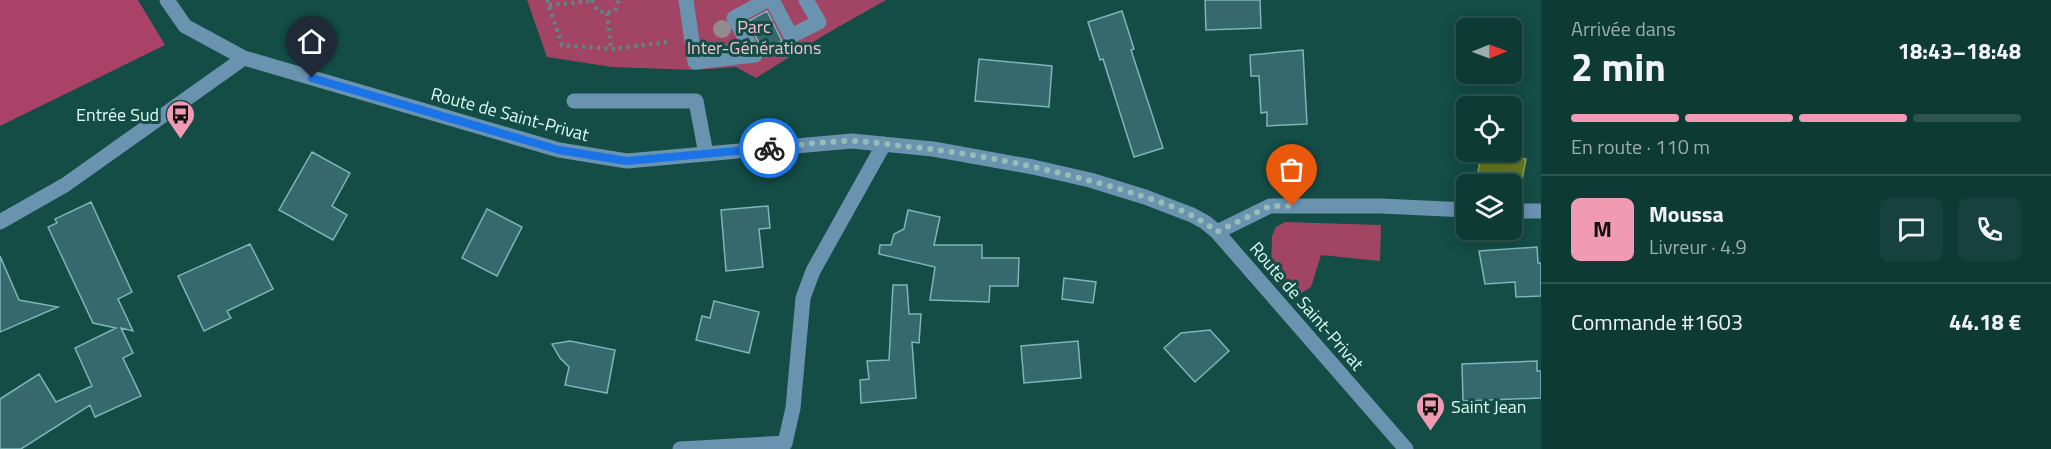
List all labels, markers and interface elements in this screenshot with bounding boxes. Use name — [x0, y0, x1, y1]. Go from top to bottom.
park label: Parc Inter-Générations — [687, 13, 821, 61]
text: Arrivée dans — [1571, 13, 1676, 44]
pin — [286, 16, 337, 78]
north arrow — [1456, 18, 1522, 84]
map controls — [1456, 18, 1522, 240]
icon: home — [295, 25, 328, 58]
text: 18:43–18:48 — [1898, 34, 2021, 68]
text: 2 min — [1571, 37, 1666, 96]
street label: Route de Saint-Privat — [428, 80, 593, 148]
button: locate — [1456, 96, 1522, 162]
bus stop icon: Entrée Sud — [164, 98, 196, 140]
place label: Entrée Sud — [76, 101, 159, 128]
courier — [739, 118, 799, 178]
text: En route · 110 m — [1571, 131, 1710, 162]
icon: bike — [753, 132, 786, 165]
pin — [1266, 144, 1317, 206]
icon: bag — [1275, 153, 1308, 186]
button: layers — [1456, 174, 1522, 240]
text: Moussa — [1649, 197, 1724, 231]
button: chat — [1880, 198, 1943, 261]
button: phone — [1958, 198, 2021, 261]
text: M — [1593, 212, 1612, 246]
text: Livreur · 4.9 — [1649, 231, 1747, 262]
street label: Route de Saint-Privat — [1243, 236, 1371, 377]
text: Commande #1603 — [1571, 305, 1743, 339]
text: 44.18 € — [1949, 305, 2021, 339]
bus stop icon: Saint Jean — [1414, 390, 1446, 432]
place label: Saint Jean — [1451, 393, 1527, 420]

